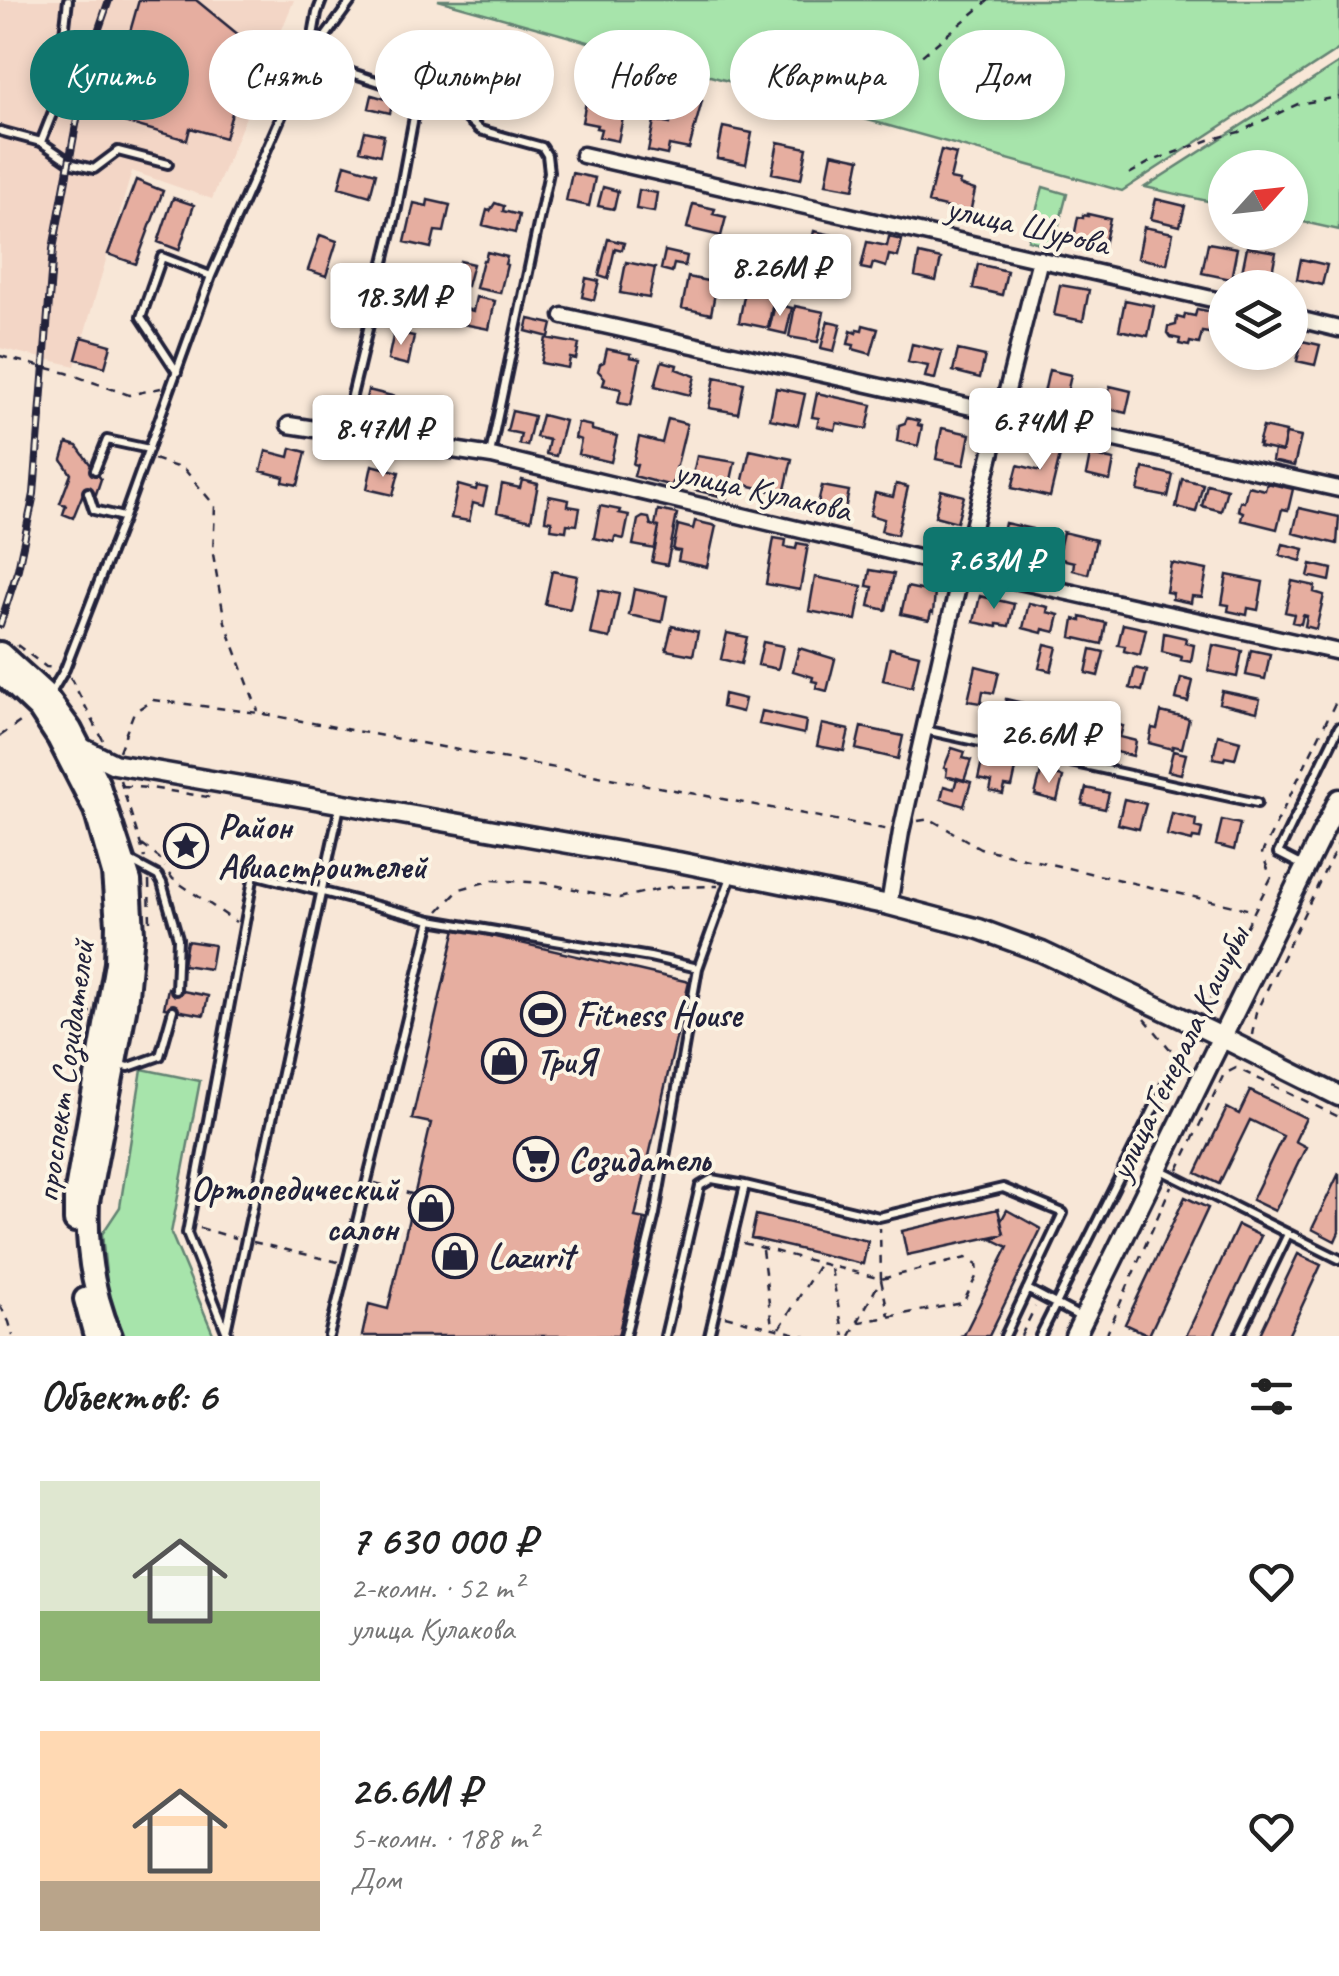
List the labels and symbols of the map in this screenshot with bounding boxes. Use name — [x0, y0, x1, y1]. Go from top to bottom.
north arrow — [1208, 150, 1308, 250]
street label: улица Шурова — [940, 185, 1116, 267]
pin: 8.26M ₽ — [688, 234, 872, 319]
pin: 18.3M ₽ — [309, 263, 493, 348]
pin: 6.74M ₽ — [948, 388, 1132, 473]
pin: 8.47M ₽ — [291, 395, 475, 480]
street label: улица Кулакова — [668, 448, 858, 533]
pin: 7.63M ₽ — [902, 527, 1086, 612]
pin: 26.6M ₽ — [957, 701, 1141, 786]
place label: Район Авиастроителей — [218, 804, 429, 889]
place icon: Район Авиастроителей — [163, 823, 209, 869]
street label: улица Генерала Кашубы — [1097, 917, 1260, 1189]
street label: проспект Созидателей — [24, 935, 106, 1205]
sports icon: Fitness House — [520, 991, 566, 1037]
place label: Fitness House — [576, 992, 744, 1037]
shop icon: ТриЯ — [481, 1038, 527, 1084]
place label: ТриЯ — [536, 1039, 601, 1084]
supermarket icon: Созидатель — [513, 1136, 559, 1182]
place label: Созидатель — [568, 1137, 712, 1182]
place label: Ортопедический салон — [191, 1166, 400, 1251]
shop icon: Ортопедический салон — [408, 1185, 454, 1231]
shop icon: Lazurit — [432, 1233, 478, 1279]
place label: Lazurit — [488, 1234, 579, 1279]

